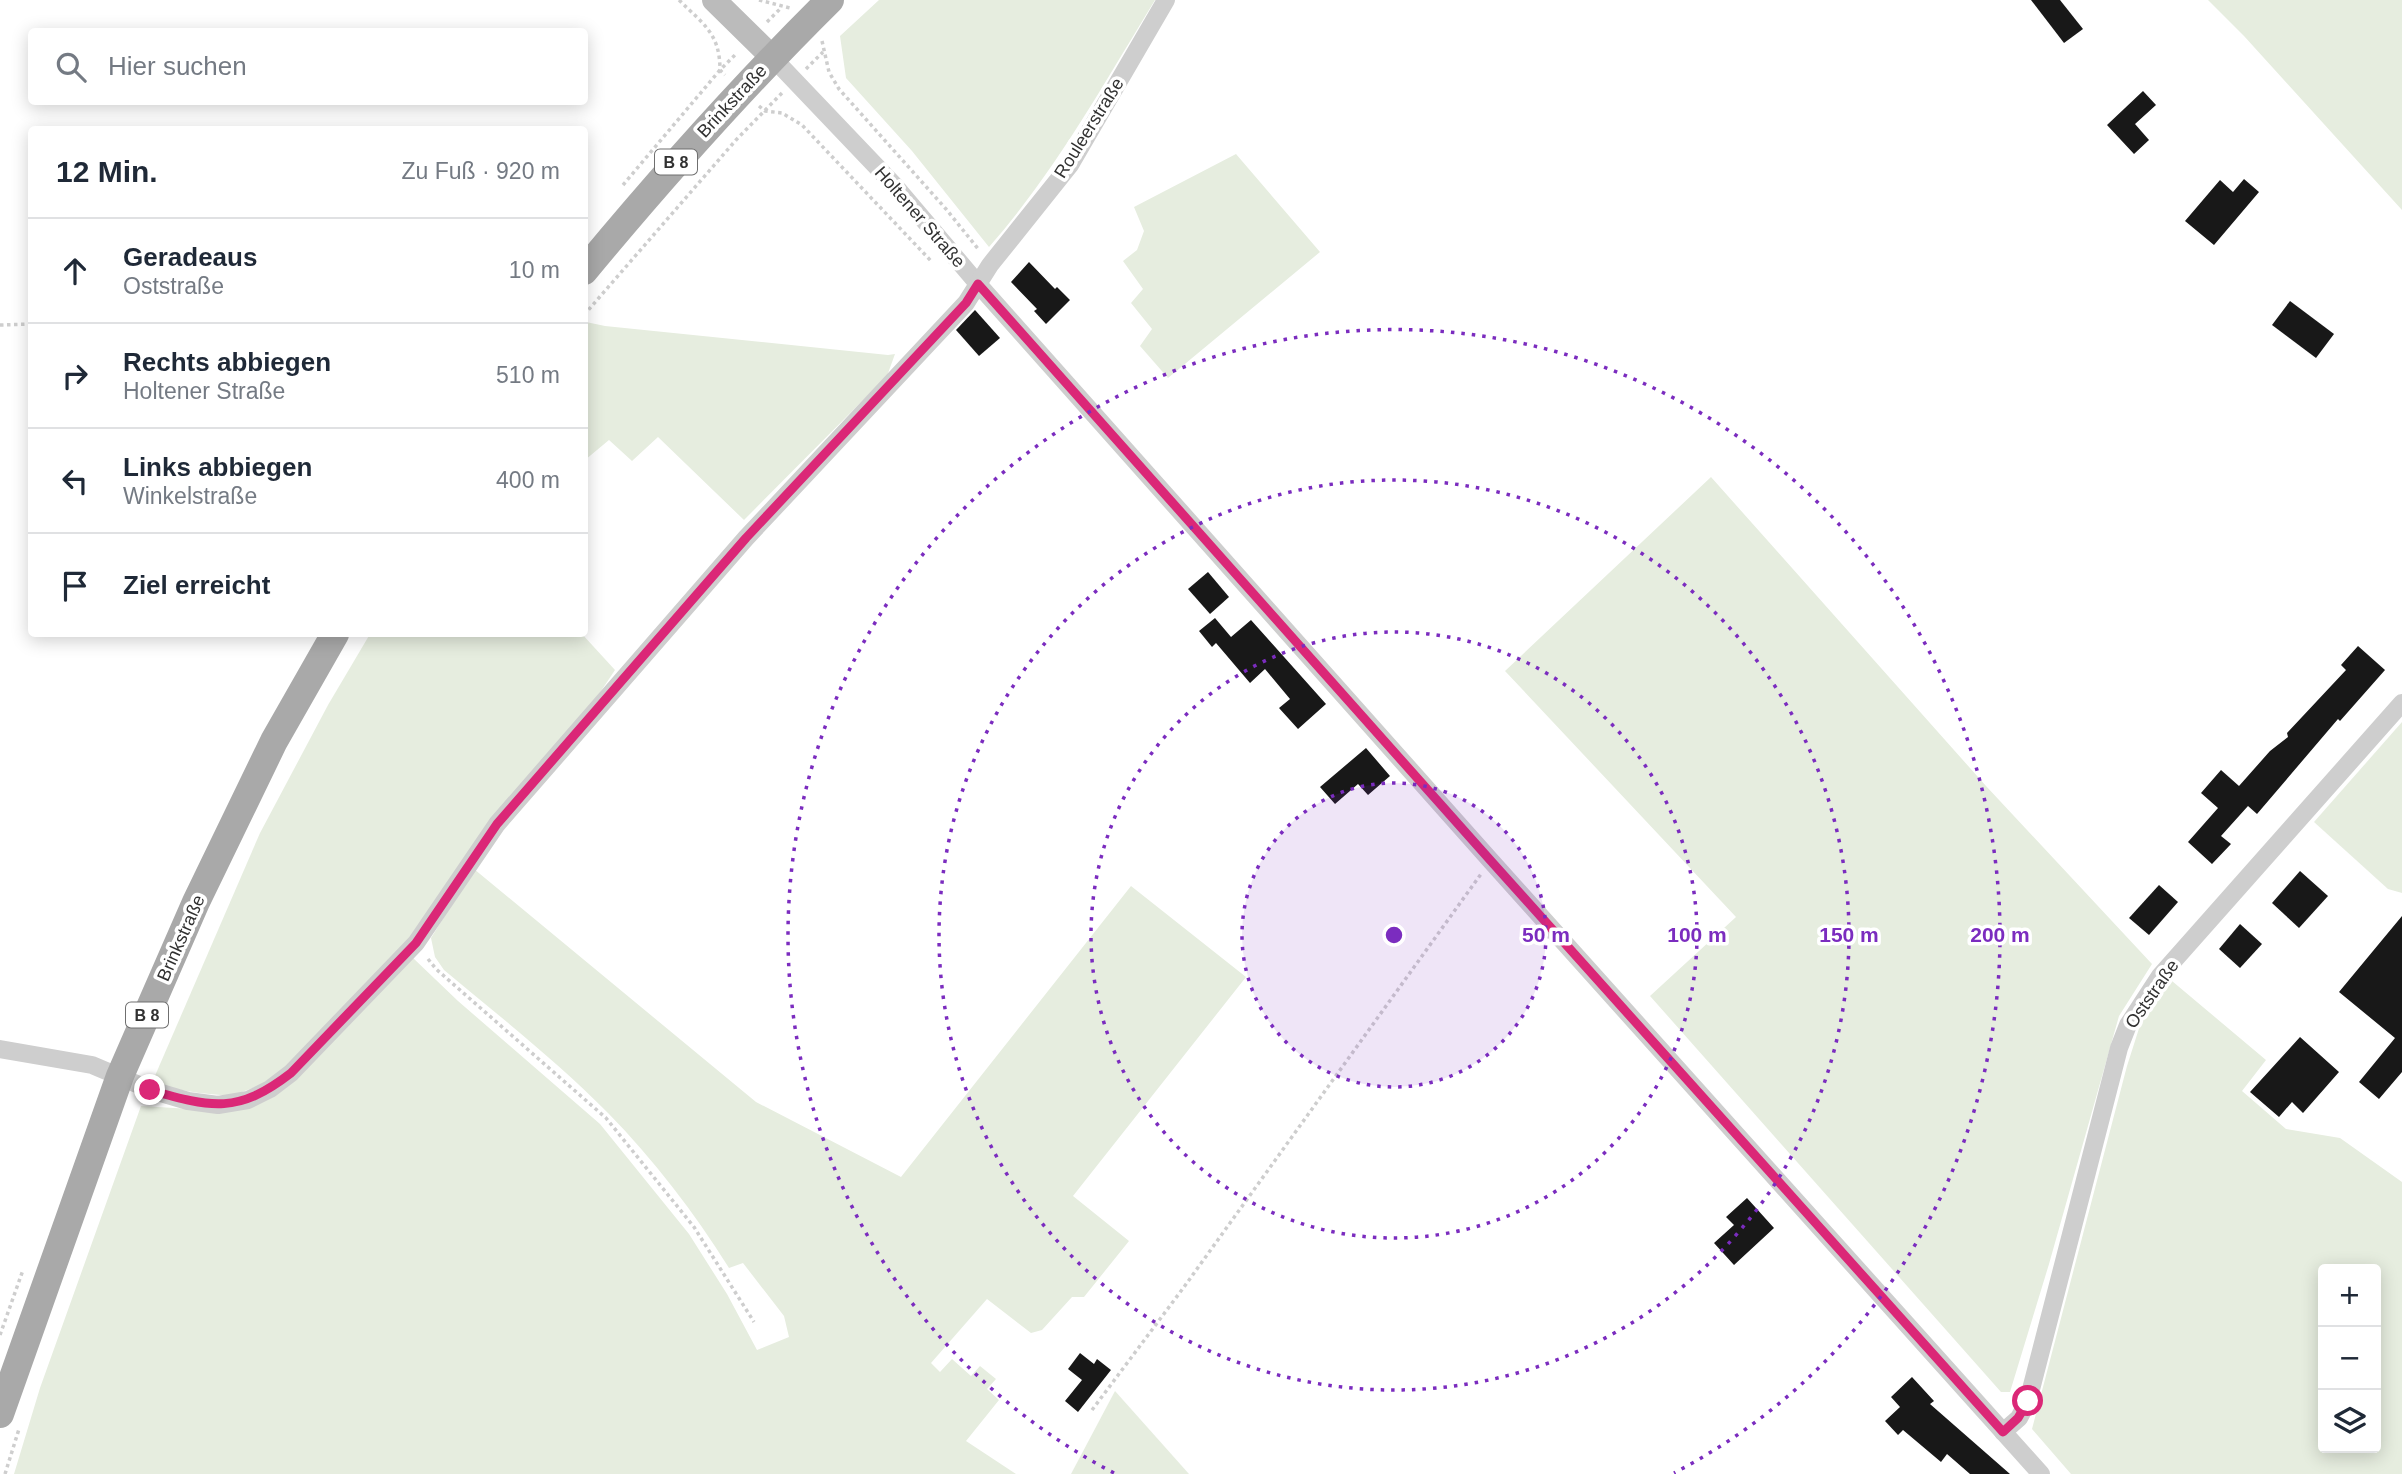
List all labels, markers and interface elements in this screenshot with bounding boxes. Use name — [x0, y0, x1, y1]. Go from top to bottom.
search box — [28, 28, 588, 105]
icon: search — [52, 48, 90, 86]
text: Hier suchen — [108, 51, 247, 81]
street label: Brinkstraße — [693, 61, 771, 141]
street label: Rouleerstraße — [1050, 74, 1128, 182]
road number: B 8 — [655, 150, 697, 174]
text: 12 Min. — [56, 155, 158, 188]
text: Zu Fuß · 920 m — [402, 158, 560, 184]
street label: Holtener Straße — [871, 162, 969, 272]
text: Geradeaus — [123, 242, 257, 272]
icon: ahead — [56, 252, 94, 290]
text: 10 m — [509, 257, 560, 283]
text: Oststraße — [123, 273, 224, 299]
text: Rechts abbiegen — [123, 347, 331, 377]
icon: right — [56, 357, 94, 395]
text: 510 m — [496, 362, 560, 388]
text: Holtener Straße — [123, 378, 285, 404]
text: Links abbiegen — [123, 452, 312, 482]
icon: left — [56, 462, 94, 500]
text: 400 m — [496, 467, 560, 493]
text: Winkelstraße — [123, 483, 257, 509]
icon: arrive — [56, 567, 94, 605]
text: Ziel erreicht — [123, 570, 270, 600]
street label: Brinkstraße — [153, 892, 209, 984]
centre of rings — [1382, 923, 1406, 947]
text: 50 m — [1522, 923, 1570, 946]
text: 100 m — [1667, 923, 1727, 946]
text: 150 m — [1819, 923, 1879, 946]
text: 200 m — [1970, 923, 2030, 946]
street label: Oststraße — [2121, 956, 2183, 1032]
road number: B 8 — [126, 1002, 168, 1028]
route end — [134, 1074, 165, 1105]
map controls — [2318, 1264, 2381, 1453]
button: + — [2318, 1264, 2381, 1327]
button: − — [2318, 1327, 2381, 1390]
route start — [2012, 1385, 2043, 1416]
button: layers — [2318, 1390, 2381, 1453]

